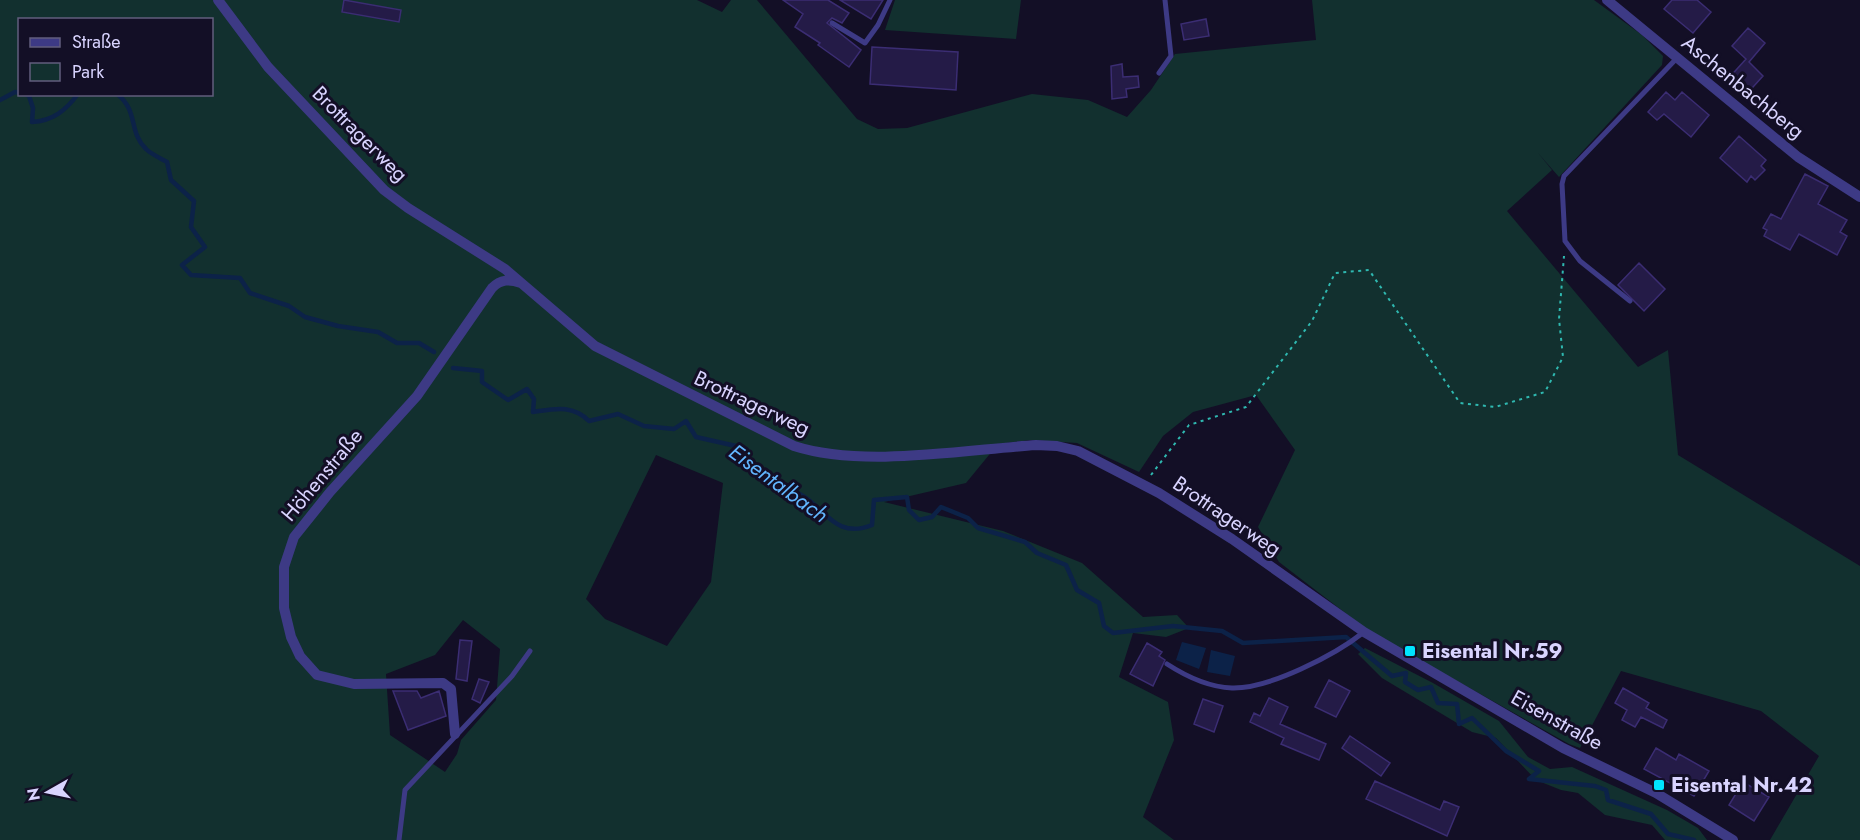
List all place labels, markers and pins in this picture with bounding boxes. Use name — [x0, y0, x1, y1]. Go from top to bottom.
place label: Eisental Nr.59 — [1422, 636, 1563, 666]
marker: Eisental Nr.59 — [1403, 644, 1417, 658]
place label: Eisental Nr.42 — [1671, 770, 1812, 800]
marker: Eisental Nr.42 — [1652, 778, 1666, 792]

